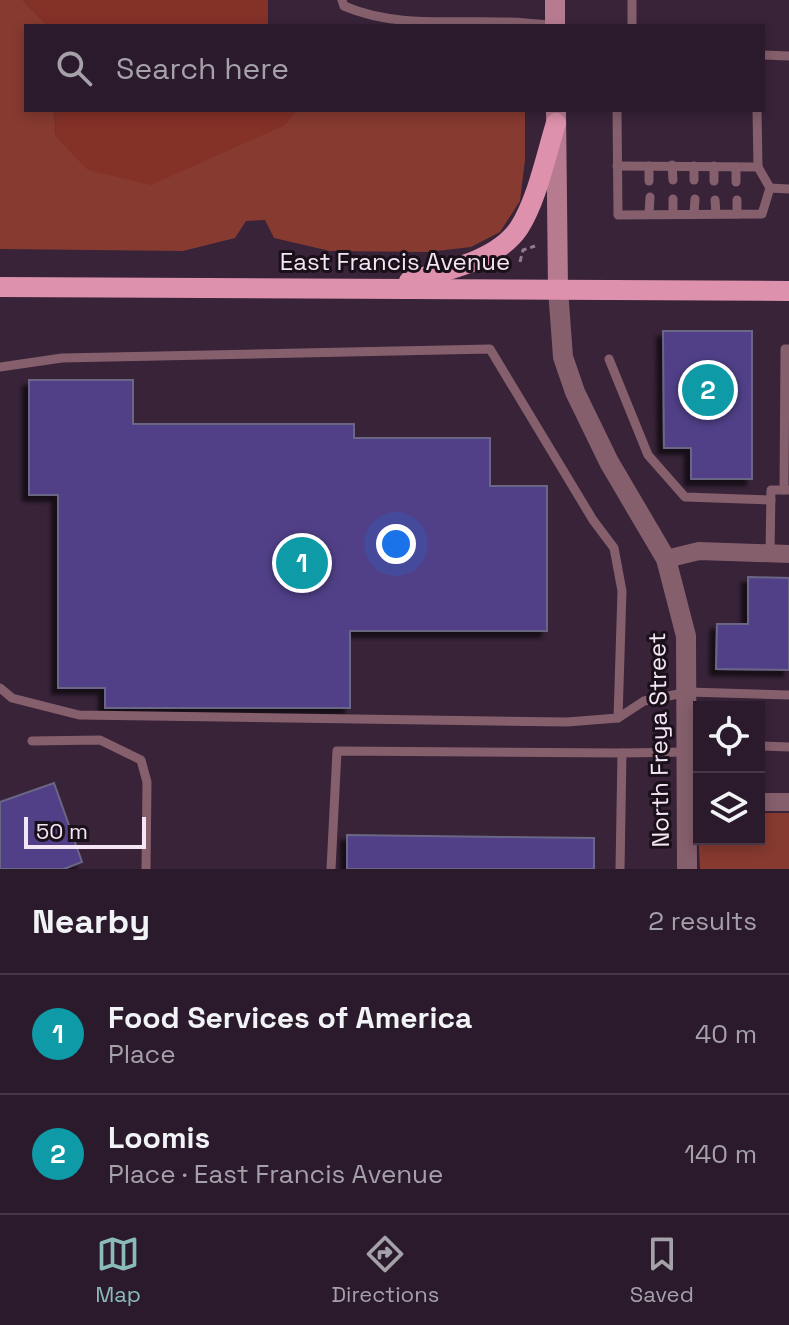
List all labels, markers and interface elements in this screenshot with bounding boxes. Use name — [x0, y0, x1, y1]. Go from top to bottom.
search box — [24, 24, 765, 112]
icon: search — [52, 46, 96, 90]
text: Search here — [116, 49, 289, 88]
street label: East Francis Avenue — [280, 246, 510, 277]
pin: 2 — [682, 360, 734, 420]
your location — [376, 524, 416, 564]
pin: 1 — [276, 533, 328, 593]
street label: North Freya Street — [641, 632, 676, 848]
map controls — [693, 701, 765, 845]
button: locate — [693, 701, 765, 773]
button: layers — [693, 773, 765, 845]
scale bar — [24, 813, 146, 849]
text: 50 m — [36, 817, 88, 845]
text: Nearby — [32, 900, 150, 943]
text: 2 results — [648, 904, 757, 938]
text: Food Services of America — [108, 998, 472, 1037]
text: 1 — [52, 1017, 64, 1051]
text: 40 m — [695, 1017, 757, 1051]
text: Place — [108, 1037, 176, 1071]
text: Loomis — [108, 1118, 210, 1157]
text: 2 — [50, 1137, 66, 1171]
text: 140 m — [684, 1137, 757, 1171]
text: Place · East Francis Avenue — [108, 1157, 443, 1191]
tab: Map — [95, 1232, 141, 1308]
tab: Directions — [331, 1232, 439, 1308]
tab: Saved — [630, 1232, 694, 1308]

